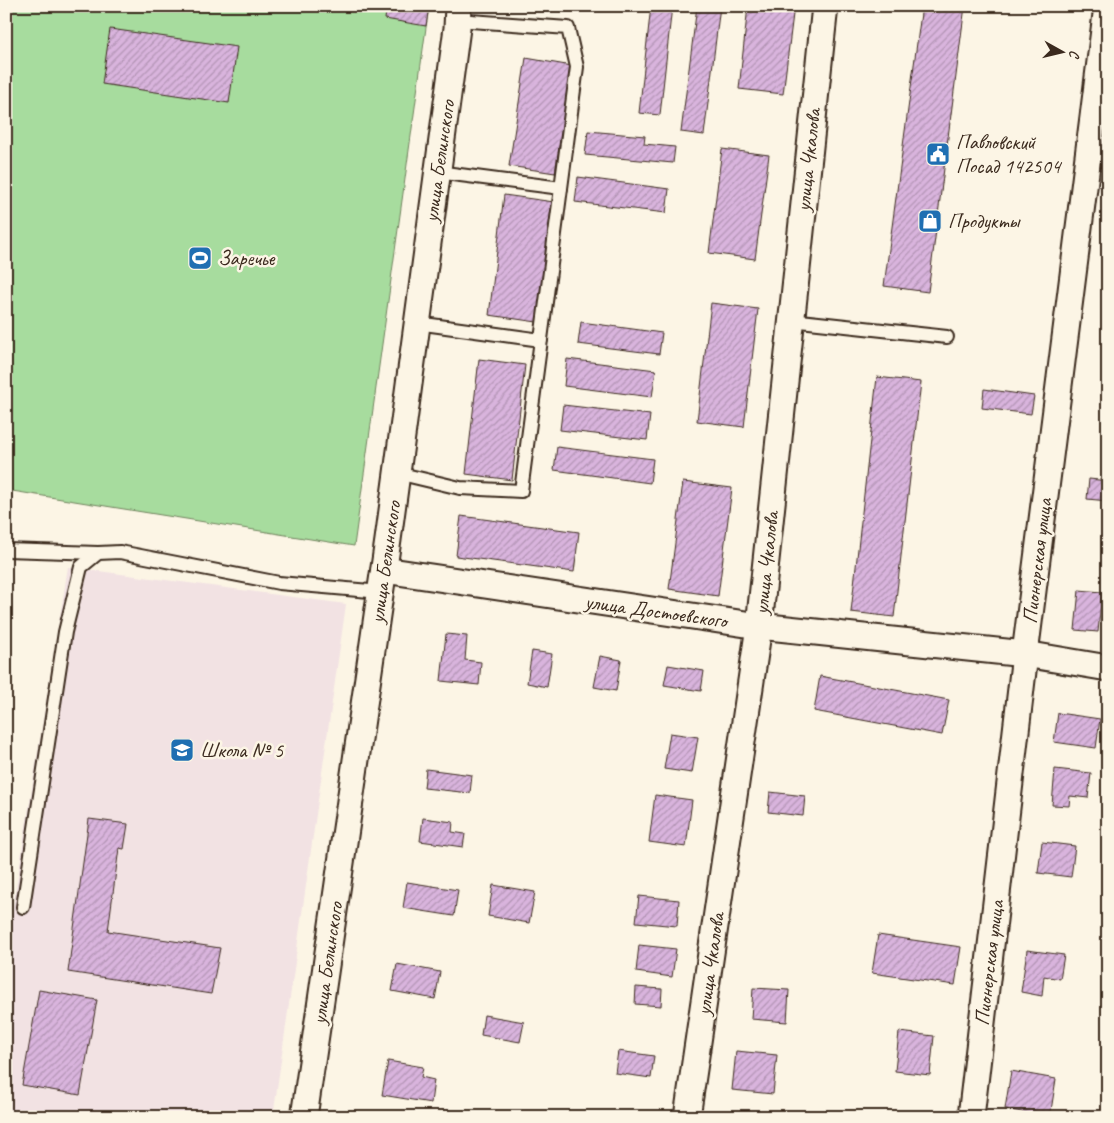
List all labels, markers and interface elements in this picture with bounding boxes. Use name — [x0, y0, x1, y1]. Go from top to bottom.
north arrow — [1036, 28, 1086, 78]
text: С — [1065, 49, 1083, 60]
street label: улица Белинского — [417, 97, 461, 226]
street label: улица Чкалова — [789, 105, 827, 215]
place label: Павловский Посад 142504 — [956, 129, 1063, 179]
public building icon: Павловский Посад 142504 — [925, 141, 951, 167]
shop icon: Продукты — [917, 208, 943, 234]
place label: Продукты — [948, 208, 1021, 234]
sports icon: Заречье — [187, 245, 213, 271]
place label: Заречье — [218, 245, 276, 271]
street label: Пионерская улица — [1016, 495, 1058, 625]
street label: улица Белинского — [363, 498, 407, 627]
street label: улица Чкалова — [747, 508, 785, 618]
street label: улица Достоевского — [581, 588, 731, 634]
school or university icon: Школа № 5 — [169, 737, 195, 763]
place label: Школа № 5 — [200, 737, 285, 763]
street label: Пионерская улица — [968, 897, 1010, 1027]
street label: улица Белинского — [305, 899, 349, 1028]
street label: улица Чкалова — [690, 909, 730, 1019]

